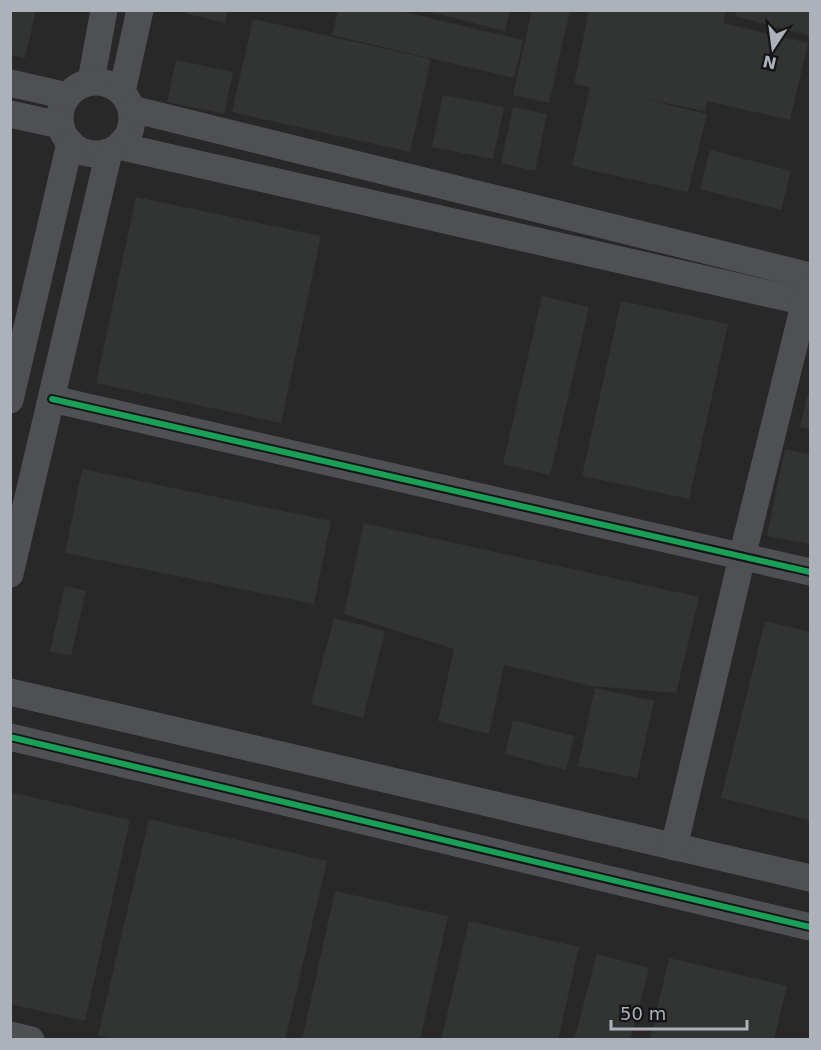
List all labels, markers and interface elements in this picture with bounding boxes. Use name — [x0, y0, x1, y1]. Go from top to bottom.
north arrow — [743, 18, 803, 78]
text: N — [761, 51, 778, 73]
scale bar — [611, 993, 748, 1031]
text: 50 m — [620, 1003, 666, 1024]

